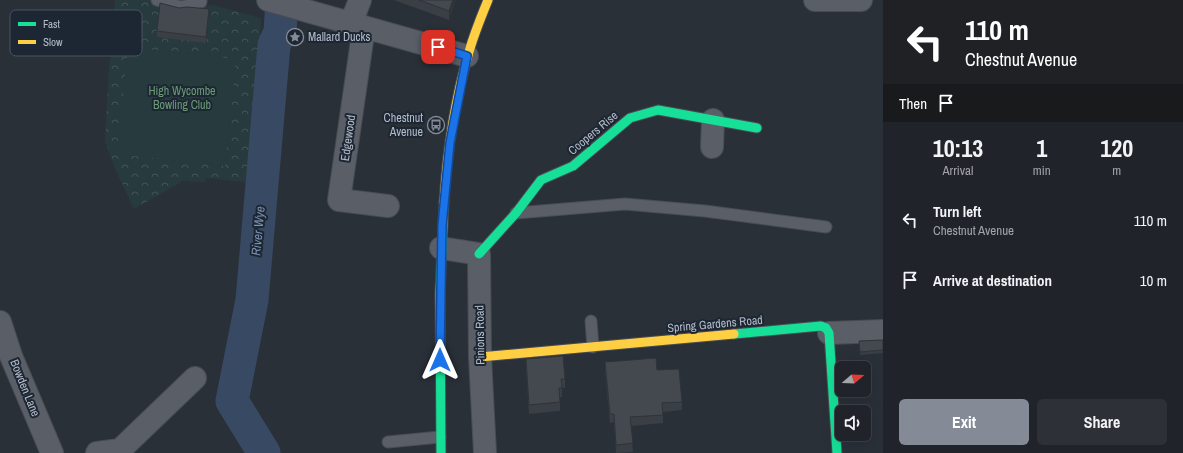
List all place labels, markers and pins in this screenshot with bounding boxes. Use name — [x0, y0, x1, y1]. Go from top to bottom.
place icon: Mallard Ducks — [285, 27, 305, 47]
place label: Mallard Ducks — [308, 29, 370, 45]
pin — [421, 30, 455, 64]
place label: Chestnut Avenue — [384, 110, 423, 140]
bus stop icon: Chestnut Avenue — [426, 115, 446, 135]

